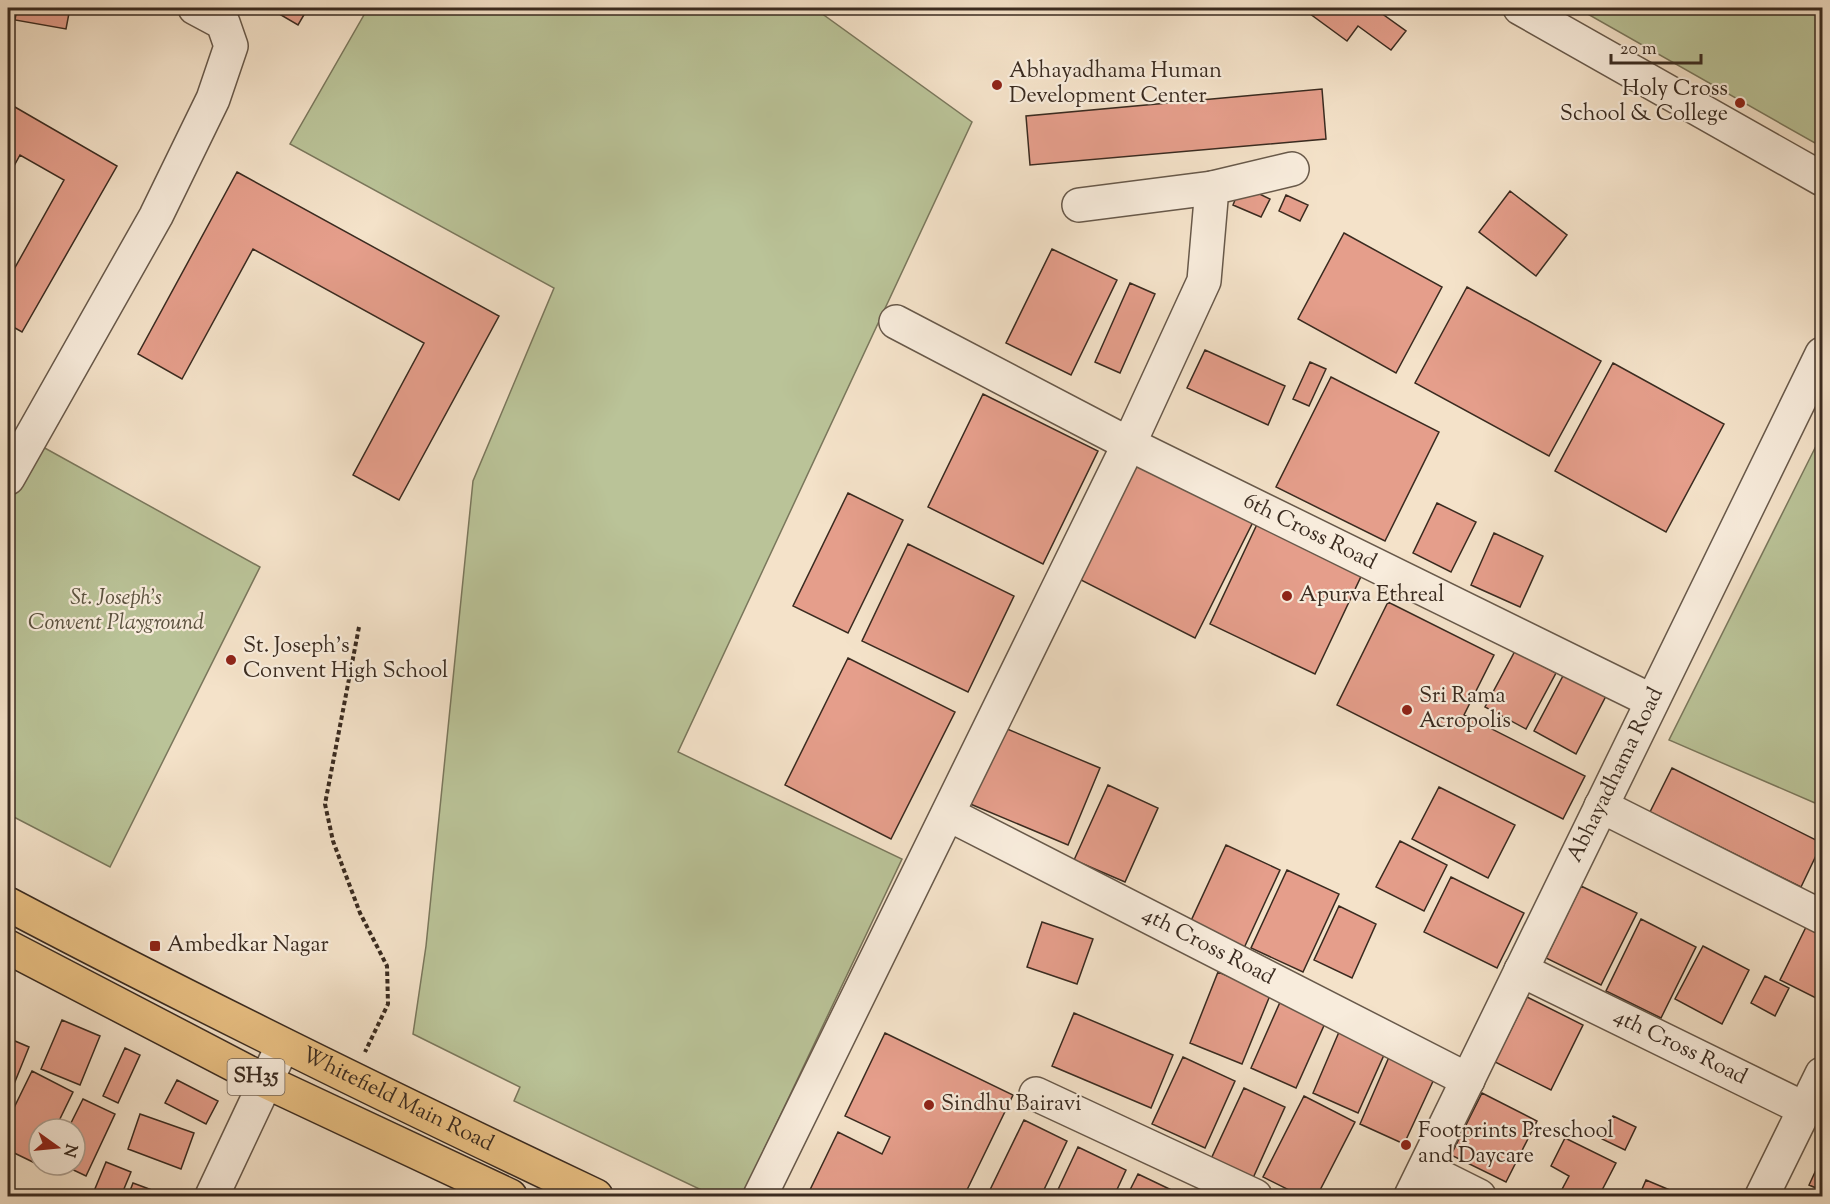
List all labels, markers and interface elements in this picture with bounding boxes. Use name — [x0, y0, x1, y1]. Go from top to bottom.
scale bar — [1611, 27, 1701, 65]
text: 20 m — [1620, 37, 1657, 63]
place label: Abhayadhama Human Development Center — [1009, 56, 1222, 113]
place label: Holy Cross School & College — [1560, 74, 1728, 131]
marker: Abhayadhama Human Development Center — [990, 78, 1004, 92]
marker: Holy Cross School & College — [1733, 96, 1747, 110]
street label: 6th Cross Road — [1237, 486, 1382, 579]
place label: Apurva Ethreal — [1299, 580, 1444, 612]
park label: St. Joseph's Convent Playground — [28, 583, 204, 640]
marker: Apurva Ethreal — [1280, 589, 1294, 603]
place label: St. Joseph's Convent High School — [243, 631, 448, 688]
marker: St. Joseph's Convent High School — [224, 653, 238, 667]
place label: Sri Rama Acropolis — [1419, 681, 1511, 738]
street label: Abhayadhama Road — [1560, 682, 1673, 868]
marker: Sri Rama Acropolis — [1400, 703, 1414, 717]
street label: 4th Cross Road — [1136, 900, 1280, 994]
place label: Ambedkar Nagar — [167, 930, 329, 962]
marker: Ambedkar Nagar — [148, 939, 162, 953]
street label: 4th Cross Road — [1608, 1002, 1752, 1094]
street label: Whitefield Main Road — [296, 1040, 499, 1161]
road number: SH35 — [228, 1059, 284, 1095]
place label: Sindhu Bairavi — [941, 1089, 1082, 1121]
marker: Sindhu Bairavi — [922, 1098, 936, 1112]
place label: Footprints Preschool and Daycare — [1418, 1116, 1614, 1173]
north arrow — [27, 1117, 87, 1177]
marker: Footprints Preschool and Daycare — [1399, 1138, 1413, 1152]
text: N — [56, 1141, 82, 1160]

